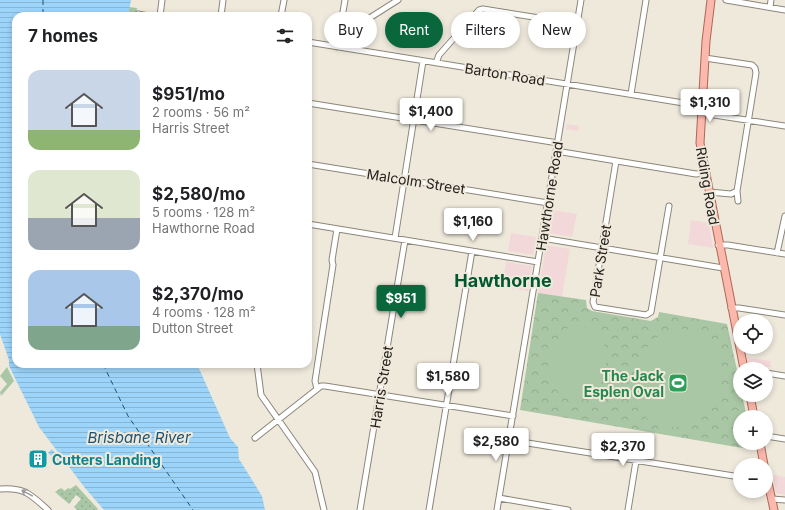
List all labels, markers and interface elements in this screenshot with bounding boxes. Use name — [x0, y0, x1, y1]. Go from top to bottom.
chip: Buy — [324, 12, 377, 48]
chip: Rent — [385, 12, 443, 48]
chip: Filters — [451, 12, 520, 48]
chip: New — [528, 12, 586, 48]
icon: filters — [274, 25, 296, 47]
text: 7 homes — [28, 26, 98, 46]
street label: Barton Road — [464, 59, 546, 89]
text: $951/mo — [152, 84, 225, 104]
icon: home — [60, 86, 108, 134]
pin: $1,310 — [677, 89, 743, 123]
text: $1,310 — [690, 94, 730, 110]
pin: $1,400 — [398, 98, 464, 132]
text: $1,400 — [409, 103, 453, 119]
text: 2 rooms · 56 m² — [152, 104, 250, 120]
text: Harris Street — [152, 120, 230, 136]
street label: Hawthorne Road — [532, 140, 566, 252]
street label: Riding Road — [693, 146, 723, 226]
street label: Malcolm Street — [366, 165, 467, 197]
text: $2,580/mo — [152, 184, 245, 204]
icon: home — [60, 186, 108, 234]
text: 5 rooms · 128 m² — [152, 204, 255, 220]
pin: $1,160 — [440, 208, 506, 242]
text: $1,160 — [453, 213, 493, 229]
text: Hawthorne Road — [152, 220, 255, 236]
street label: Park Street — [586, 223, 614, 299]
district label: Hawthorne — [454, 270, 552, 291]
text: $2,370/mo — [152, 284, 244, 304]
pin: $951 — [377, 285, 425, 319]
icon: home — [60, 286, 108, 334]
text: $951 — [386, 290, 416, 306]
text: 4 rooms · 128 m² — [152, 304, 256, 320]
map controls — [733, 314, 773, 498]
button: locate — [733, 314, 773, 354]
text: Dutton Street — [152, 320, 233, 336]
street label: Harris Street — [366, 344, 396, 430]
button: layers — [733, 362, 773, 402]
pin: $1,580 — [415, 363, 481, 397]
place label: The Jack Esplen Oval — [584, 367, 665, 400]
text: $1,580 — [426, 368, 470, 384]
sports icon: The Jack Esplen Oval — [667, 372, 689, 394]
button: + — [733, 410, 773, 450]
water label: Brisbane River — [87, 428, 191, 447]
pin: $2,580 — [463, 428, 529, 462]
text: $2,580 — [473, 433, 519, 449]
pin: $2,370 — [590, 433, 656, 467]
text: $2,370 — [600, 438, 646, 454]
building icon: Cutters Landing — [27, 448, 49, 470]
place label: Cutters Landing — [52, 451, 161, 468]
button: − — [733, 458, 773, 498]
one-way arrow — [21, 489, 33, 496]

